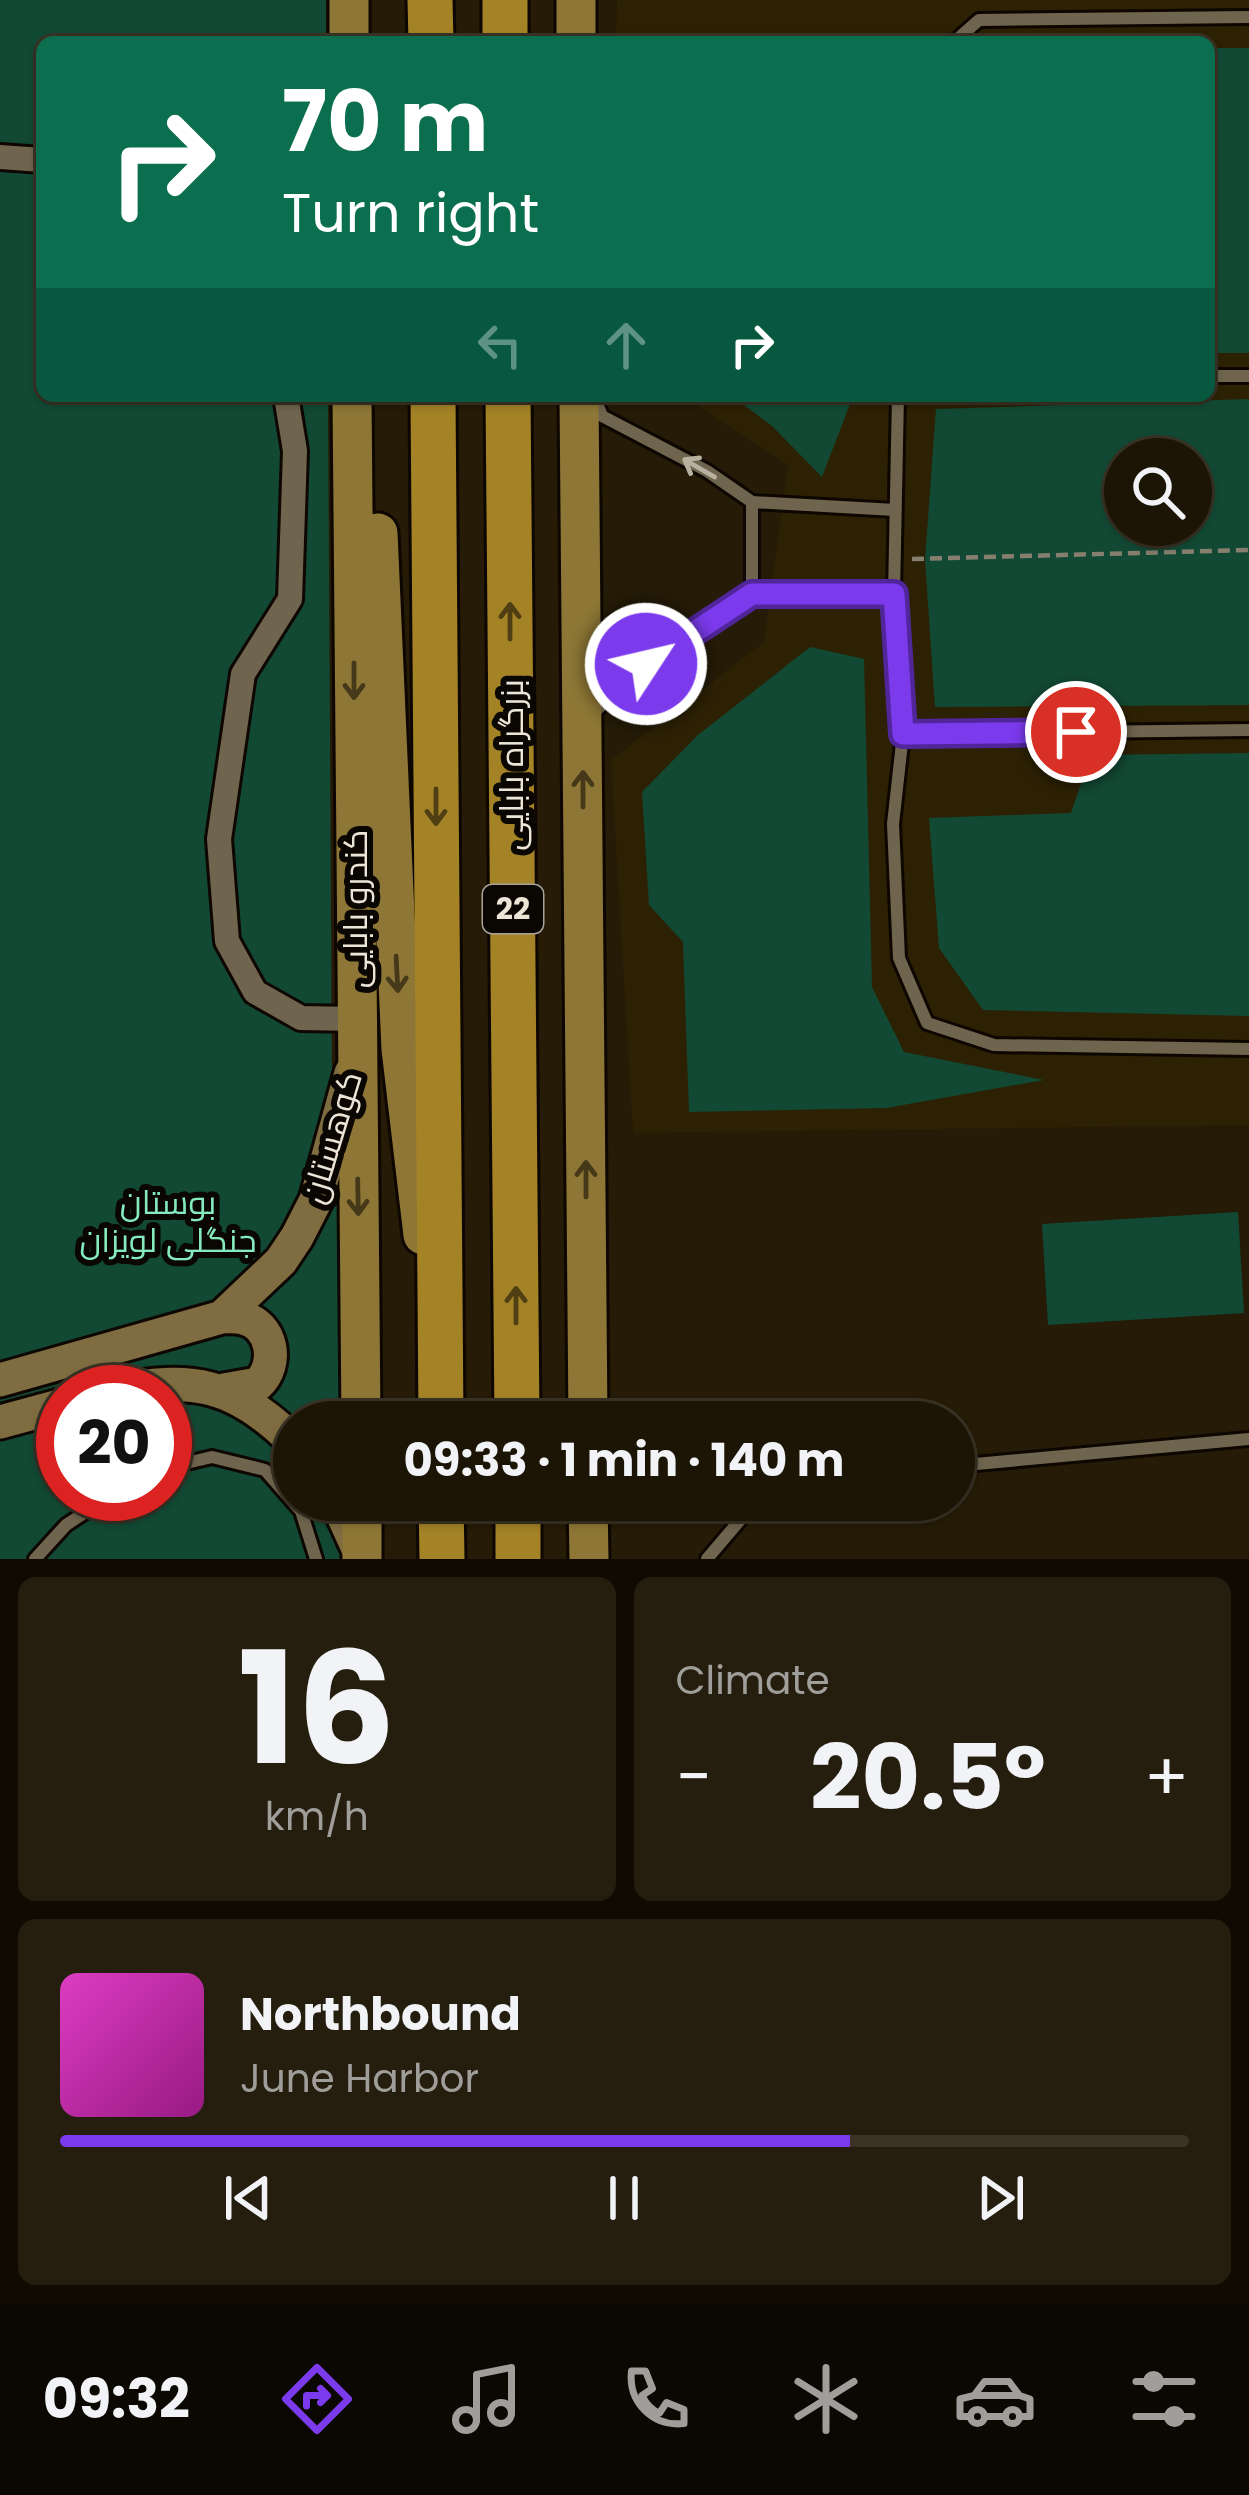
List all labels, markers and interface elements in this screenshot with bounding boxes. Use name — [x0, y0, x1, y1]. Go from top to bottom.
text: 70 m — [282, 63, 488, 180]
icon: right — [84, 84, 240, 240]
text: Turn right — [282, 175, 539, 251]
icon: left — [467, 312, 533, 378]
icon: ahead — [593, 312, 659, 378]
icon: right — [719, 312, 785, 378]
map controls — [1104, 438, 1212, 546]
button: search — [1104, 438, 1212, 546]
one-way arrow — [683, 456, 718, 479]
position arrow — [583, 601, 709, 727]
one-way arrow — [499, 602, 521, 641]
one-way arrow — [342, 661, 365, 700]
street label: بزرگراه بابایی — [488, 679, 535, 851]
pin — [1025, 681, 1127, 783]
icon: arrive — [1043, 699, 1109, 765]
one-way arrow — [571, 770, 594, 809]
one-way arrow — [425, 787, 447, 826]
street label: کندرو بابایی — [332, 830, 379, 988]
road number: 22 — [483, 885, 543, 933]
one-way arrow — [386, 954, 409, 993]
street label: کوهستان — [289, 1065, 374, 1209]
one-way arrow — [575, 1160, 597, 1199]
one-way arrow — [346, 1177, 369, 1216]
park label: بوستان جنگلی لویزان — [79, 1179, 257, 1264]
one-way arrow — [505, 1286, 527, 1325]
speed limit sign: 20 — [36, 1365, 192, 1521]
text: 09:33 · 1 min · 140 m — [404, 1429, 844, 1492]
text: 16 — [238, 1599, 396, 1818]
text: Climate — [676, 1653, 830, 1708]
text: 20.5° — [810, 1714, 1046, 1841]
text: − — [676, 1731, 712, 1823]
text: + — [1144, 1731, 1189, 1823]
text: km/h — [265, 1789, 369, 1844]
text: Northbound — [240, 1983, 521, 2046]
text: June Harbor — [240, 2051, 479, 2106]
icon: previous — [215, 2165, 281, 2231]
icon: pause — [591, 2165, 657, 2231]
icon: next — [968, 2165, 1034, 2231]
icon: directions — [275, 2357, 359, 2441]
icon: music — [445, 2357, 529, 2441]
icon: phone — [614, 2357, 698, 2441]
icon: climate — [784, 2357, 868, 2441]
icon: car — [953, 2357, 1037, 2441]
icon: filters — [1122, 2357, 1206, 2441]
text: 09:32 — [43, 2361, 190, 2437]

